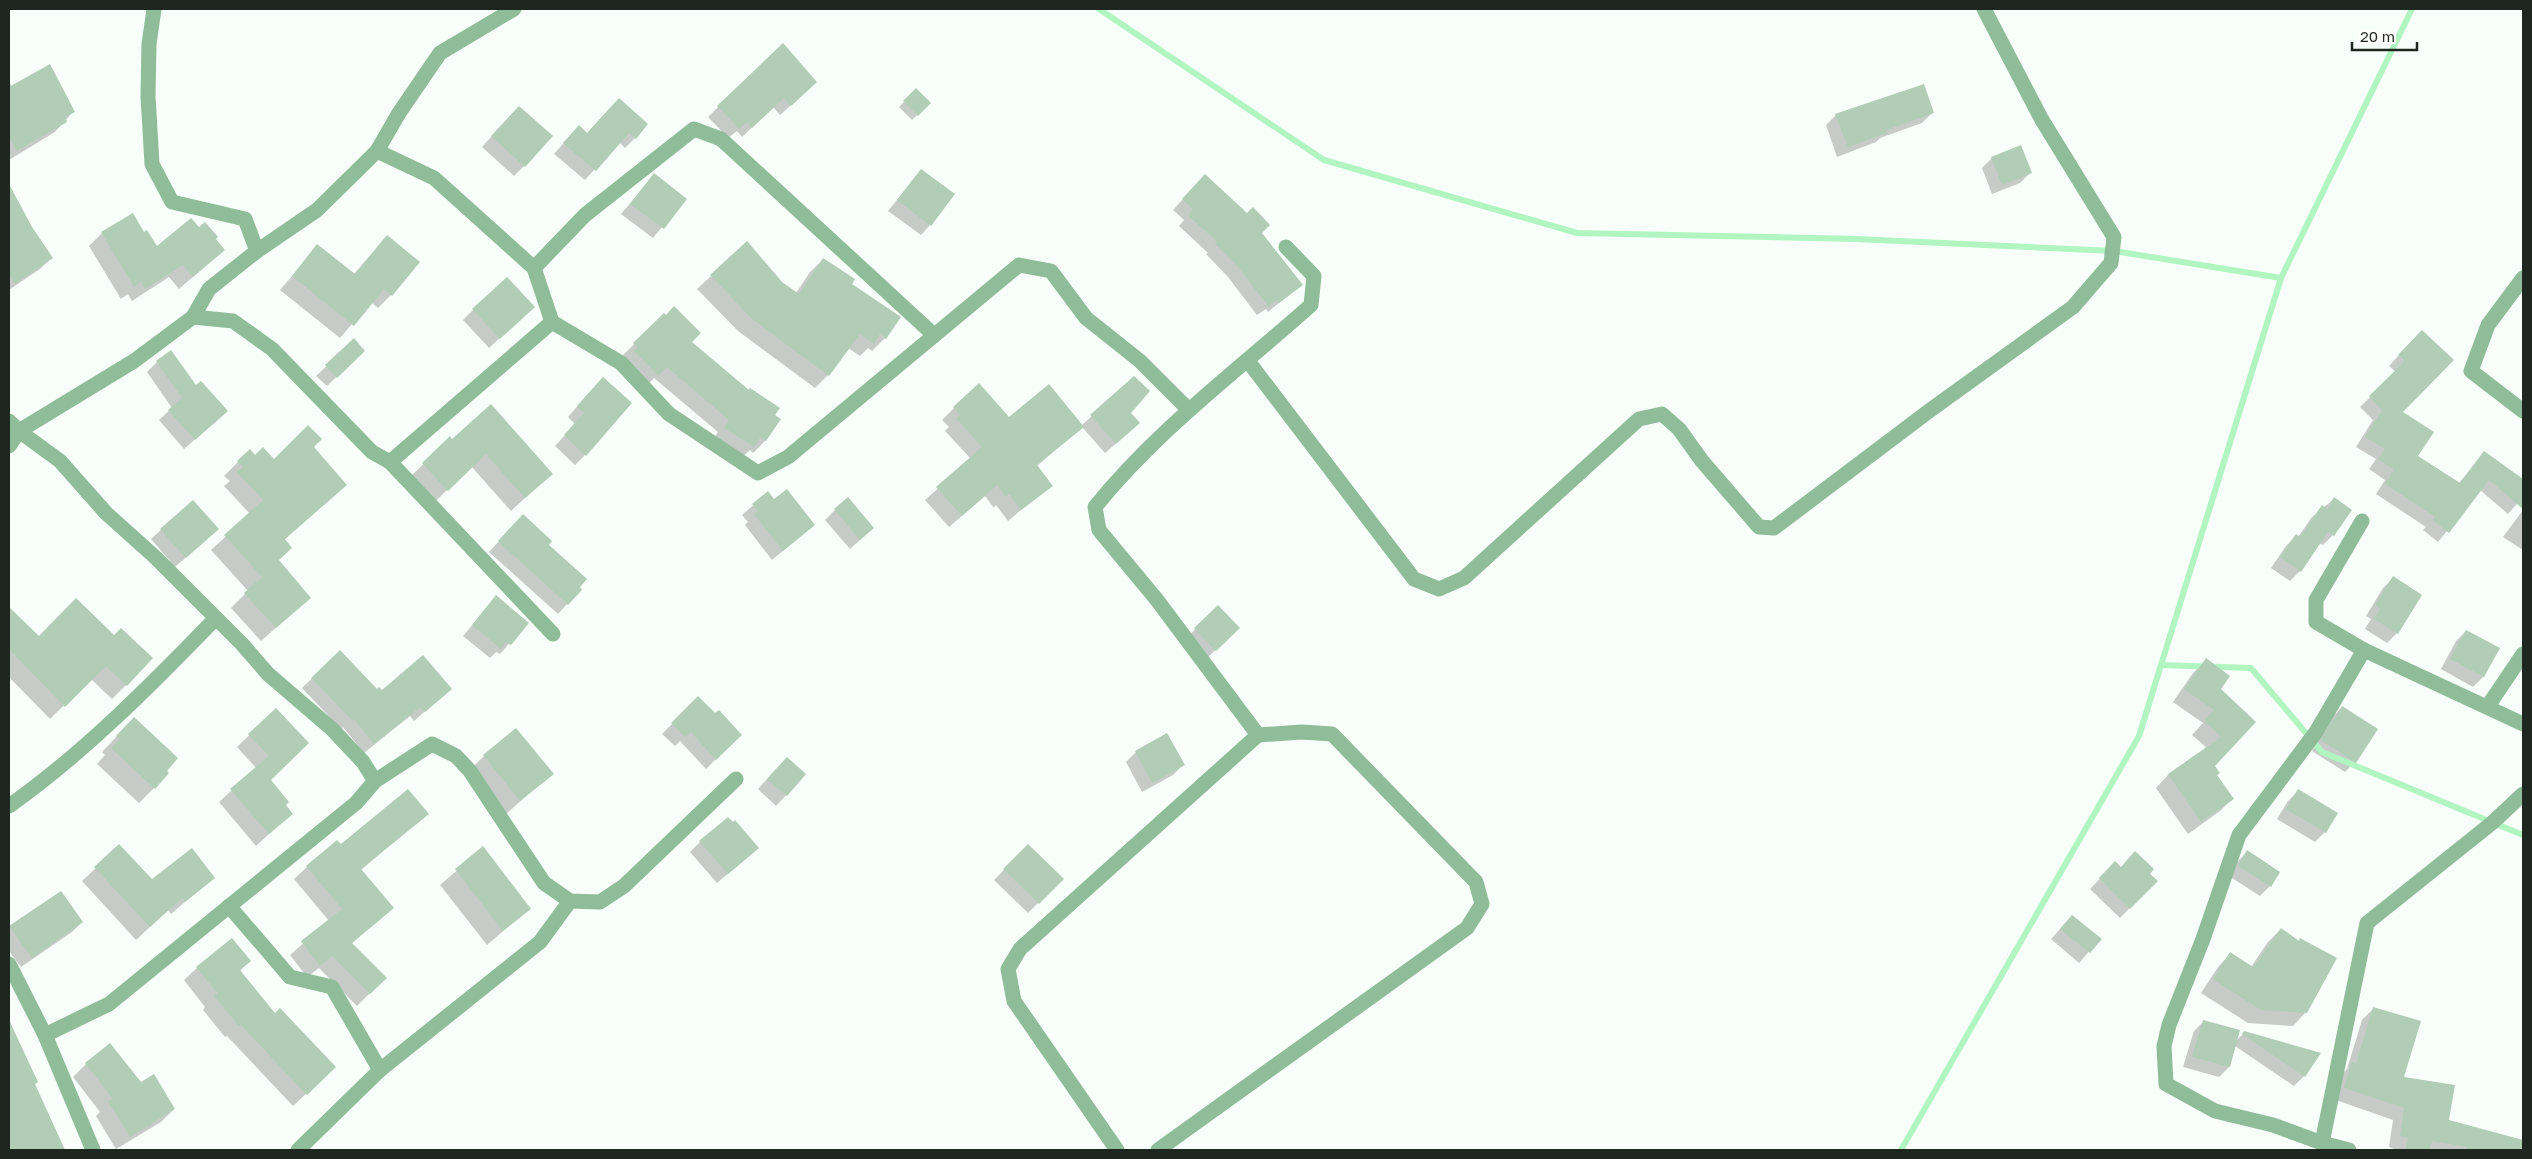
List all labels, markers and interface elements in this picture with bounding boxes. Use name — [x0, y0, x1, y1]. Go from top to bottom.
scale bar — [2352, 20, 2417, 52]
text: 20 m — [2360, 27, 2395, 45]

